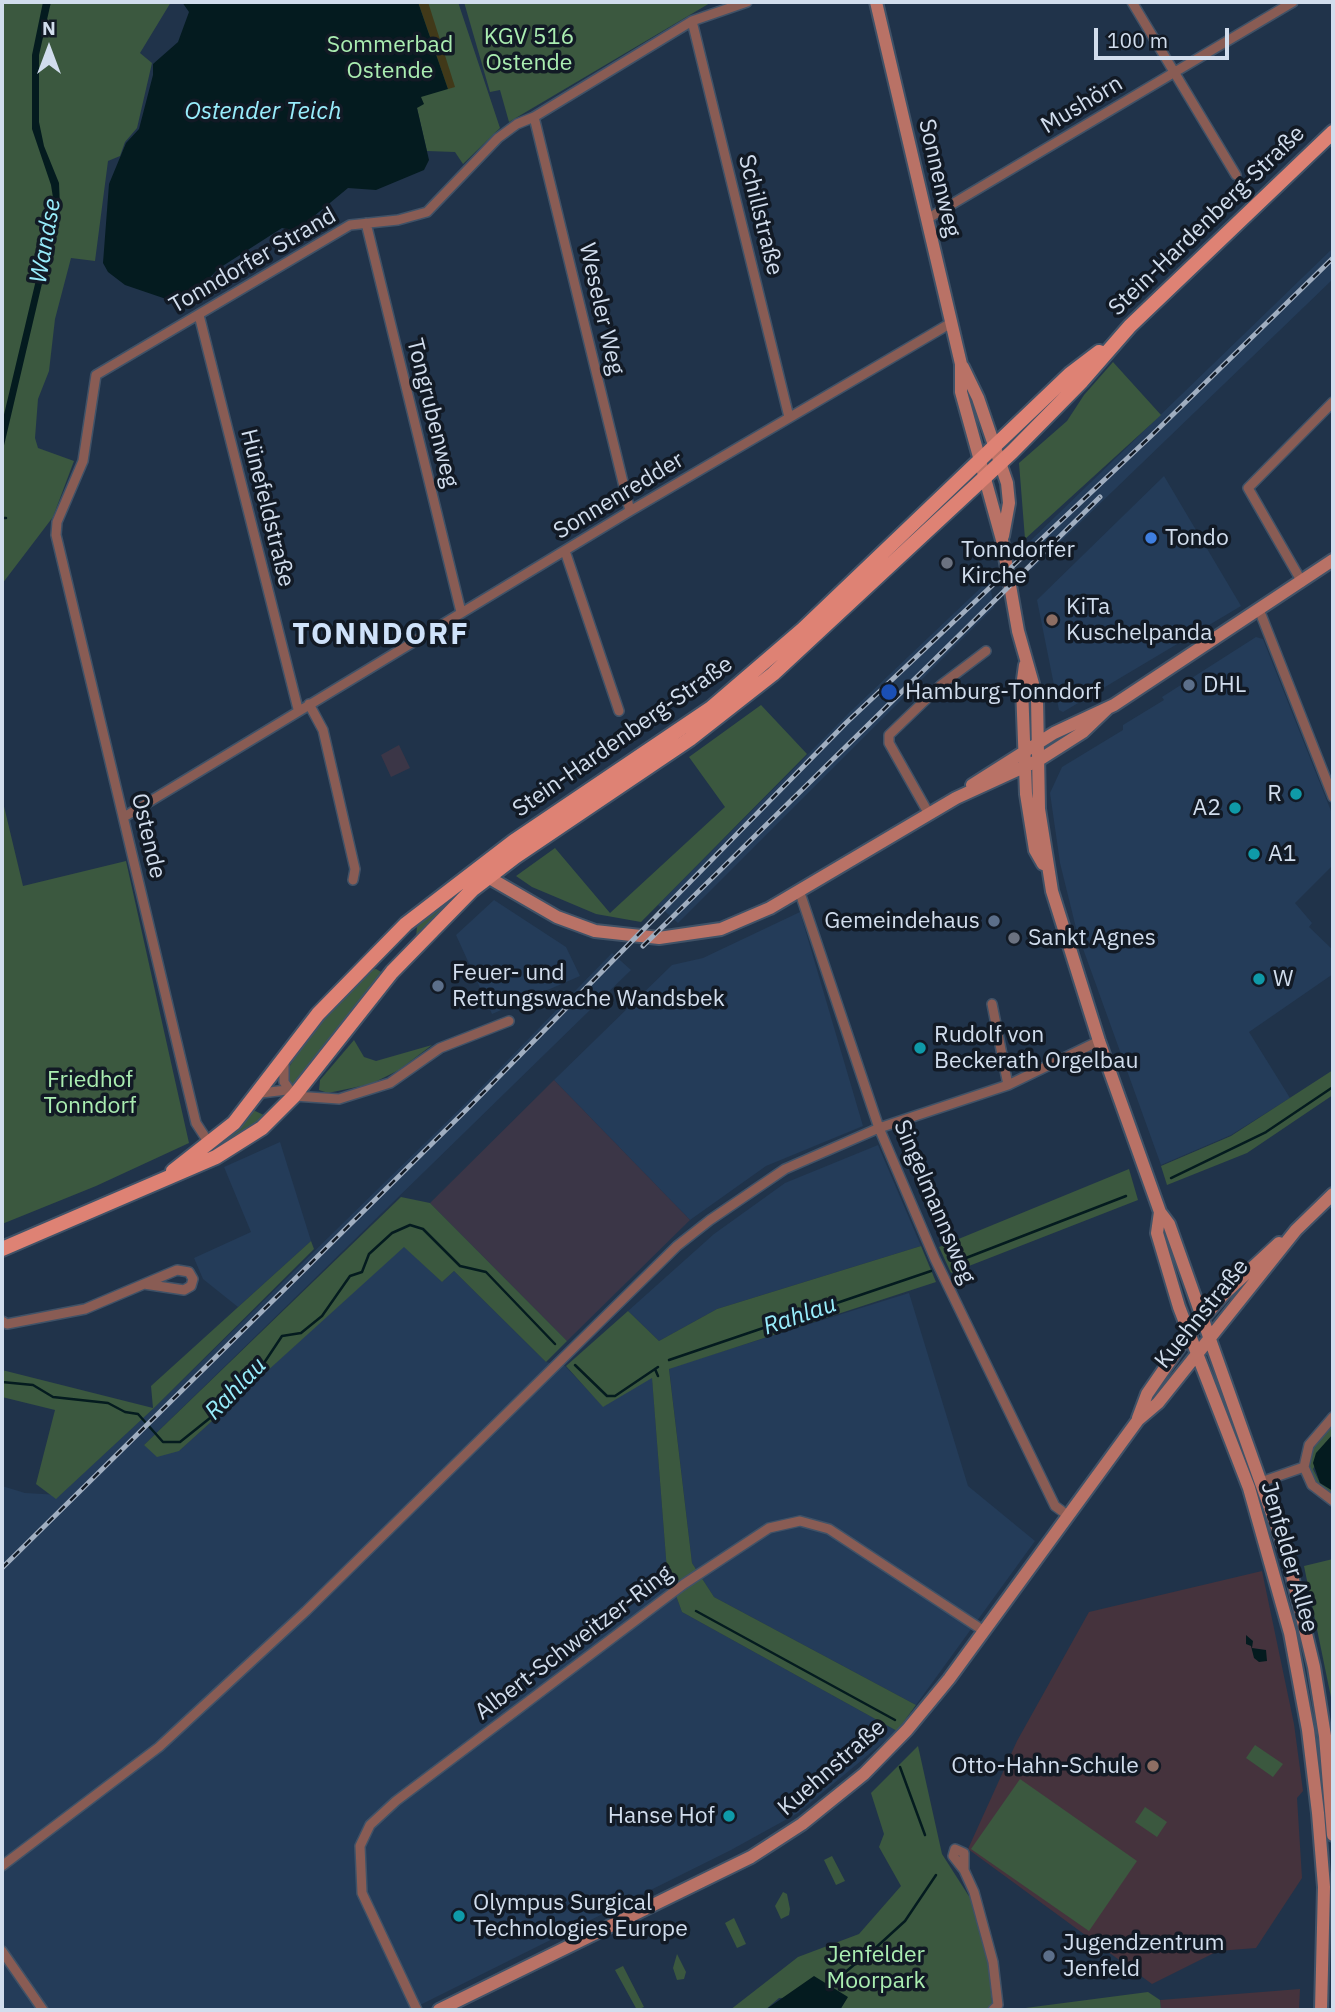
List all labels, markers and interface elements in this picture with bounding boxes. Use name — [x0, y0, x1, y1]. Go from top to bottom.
north arrow — [14, 14, 84, 84]
scale bar — [1097, 14, 1232, 58]
text: N — [42, 16, 56, 40]
park label: KGV 516 Ostende — [484, 23, 574, 77]
text: 100 m — [1107, 26, 1168, 54]
park label: Sommerbad Ostende — [327, 31, 453, 85]
street label: Mushörn — [1036, 70, 1128, 140]
water label: Ostender Teich — [185, 98, 341, 126]
street label: Sonnenweg — [912, 116, 966, 240]
street label: Stein-Hardenberg-Straße — [1103, 120, 1311, 322]
street label: Schillstraße — [732, 152, 788, 278]
water label: Wandse — [24, 196, 68, 286]
street label: Tonndorfer Strand — [165, 202, 341, 320]
street label: Weseler Weg — [572, 240, 630, 378]
street label: Tongrubenweg — [400, 336, 464, 490]
street label: Hünefeldstraße — [234, 426, 300, 590]
street label: Sonnenredder — [549, 446, 689, 546]
place label: Tondo — [1165, 524, 1229, 552]
marker: Tondo — [1143, 530, 1159, 546]
place label: Tonndorfer Kirche — [961, 536, 1075, 590]
marker: Tonndorfer Kirche — [939, 555, 955, 571]
place label: KiTa Kuschelpanda — [1066, 593, 1212, 647]
marker: KiTa Kuschelpanda — [1044, 612, 1060, 628]
district label: TONNDORF — [293, 617, 469, 653]
street label: Stein-Hardenberg-Straße — [508, 651, 738, 823]
place label: DHL — [1203, 671, 1246, 699]
marker: DHL — [1181, 677, 1197, 693]
place label: Hamburg-Tonndorf — [905, 678, 1101, 706]
marker: Hamburg-Tonndorf — [879, 682, 899, 702]
place label: R — [1267, 780, 1282, 808]
marker: R — [1288, 786, 1304, 802]
street label: Ostende — [125, 791, 171, 881]
place label: A2 — [1192, 794, 1221, 822]
marker: A2 — [1227, 800, 1243, 816]
place label: A1 — [1268, 840, 1297, 868]
marker: A1 — [1246, 846, 1262, 862]
place label: Gemeindehaus — [824, 907, 980, 935]
marker: Gemeindehaus — [986, 913, 1002, 929]
place label: Sankt Agnes — [1028, 924, 1156, 952]
marker: Sankt Agnes — [1006, 930, 1022, 946]
place label: Feuer- und Rettungswache Wandsbek — [452, 959, 725, 1013]
place label: W — [1273, 965, 1293, 993]
marker: W — [1251, 971, 1267, 987]
marker: Feuer- und Rettungswache Wandsbek — [430, 978, 446, 994]
place label: Rudolf von Beckerath Orgelbau — [934, 1021, 1139, 1075]
marker: Rudolf von Beckerath Orgelbau — [912, 1040, 928, 1056]
park label: Friedhof Tonndorf — [44, 1066, 136, 1120]
street label: Singelmannsweg — [887, 1116, 981, 1288]
street label: Kuehnstraße — [1149, 1254, 1255, 1374]
water label: Rahlau — [760, 1290, 840, 1342]
water label: Rahlau — [199, 1352, 273, 1426]
street label: Jenfelder Allee — [1254, 1478, 1324, 1636]
street label: Albert-Schweitzer-Ring — [470, 1560, 678, 1726]
street label: Kuehnstraße — [773, 1714, 891, 1822]
place label: Otto-Hahn-Schule — [951, 1752, 1139, 1780]
marker: Otto-Hahn-Schule — [1145, 1758, 1161, 1774]
place label: Hanse Hof — [608, 1802, 715, 1830]
marker: Hanse Hof — [721, 1808, 737, 1824]
place label: Olympus Surgical Technologies Europe — [473, 1889, 688, 1943]
marker: Olympus Surgical Technologies Europe — [451, 1908, 467, 1924]
place label: Jugendzentrum Jenfeld — [1063, 1929, 1225, 1983]
park label: Jenfelder Moorpark — [826, 1941, 926, 1995]
marker: Jugendzentrum Jenfeld — [1041, 1948, 1057, 1964]

